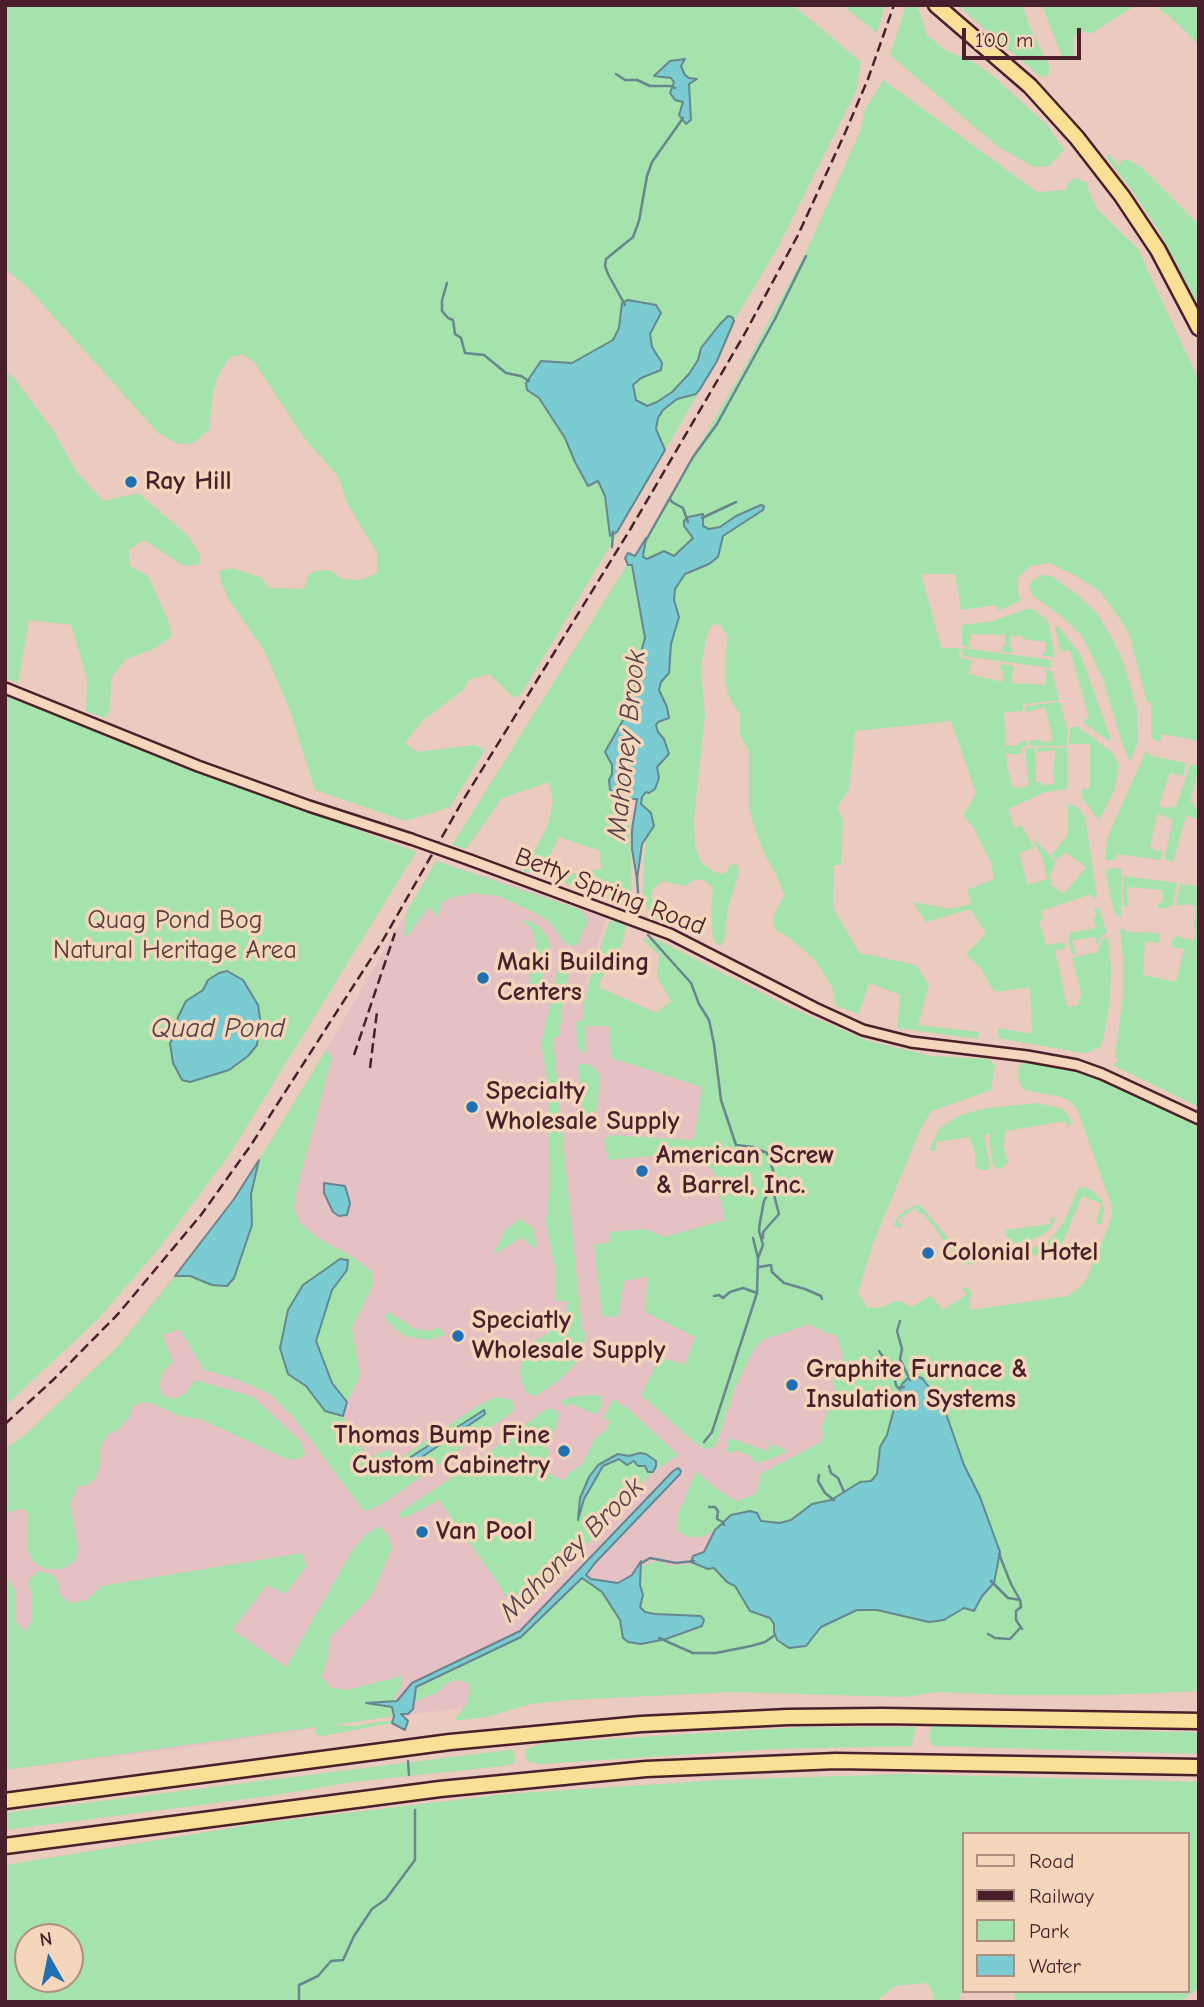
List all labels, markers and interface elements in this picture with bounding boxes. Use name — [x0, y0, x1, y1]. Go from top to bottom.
scale bar — [966, 14, 1085, 58]
text: 100 m — [975, 28, 1033, 52]
place label: Ray Hill — [145, 466, 232, 498]
marker: Ray Hill — [123, 474, 139, 490]
water label: Mahoney Brook — [600, 649, 654, 841]
street label: Betty Spring Road — [510, 841, 710, 943]
park label: Quag Pond Bog Natural Heritage Area — [53, 905, 297, 967]
place label: Maki Building Centers — [497, 947, 649, 1009]
marker: Maki Building Centers — [475, 970, 491, 986]
water label: Quad Pond — [151, 1012, 285, 1046]
place label: Specialty Wholesale Supply — [486, 1076, 679, 1138]
marker: Specialty Wholesale Supply — [464, 1099, 480, 1115]
place label: American Screw & Barrel, Inc. — [656, 1140, 834, 1202]
marker: American Screw & Barrel, Inc. — [634, 1163, 650, 1179]
place label: Colonial Hotel — [942, 1237, 1098, 1269]
marker: Colonial Hotel — [920, 1245, 936, 1261]
place label: Speciatly Wholesale Supply — [472, 1305, 665, 1366]
marker: Speciatly Wholesale Supply — [450, 1328, 466, 1344]
place label: Graphite Furnace & Insulation Systems — [806, 1354, 1028, 1416]
marker: Graphite Furnace & Insulation Systems — [784, 1377, 800, 1393]
place label: Thomas Bump Fine Custom Cabinetry — [334, 1420, 550, 1482]
marker: Thomas Bump Fine Custom Cabinetry — [556, 1443, 572, 1459]
water label: Mahoney Brook — [493, 1471, 651, 1629]
place label: Van Pool — [436, 1516, 533, 1548]
marker: Van Pool — [414, 1524, 430, 1540]
legend — [962, 1832, 1190, 1993]
text: Road — [1029, 1849, 1074, 1873]
text: Railway — [1029, 1884, 1094, 1908]
text: Park — [1029, 1919, 1069, 1943]
north arrow — [14, 1923, 84, 1993]
text: N — [38, 1927, 54, 1951]
text: Water — [1029, 1954, 1081, 1978]

